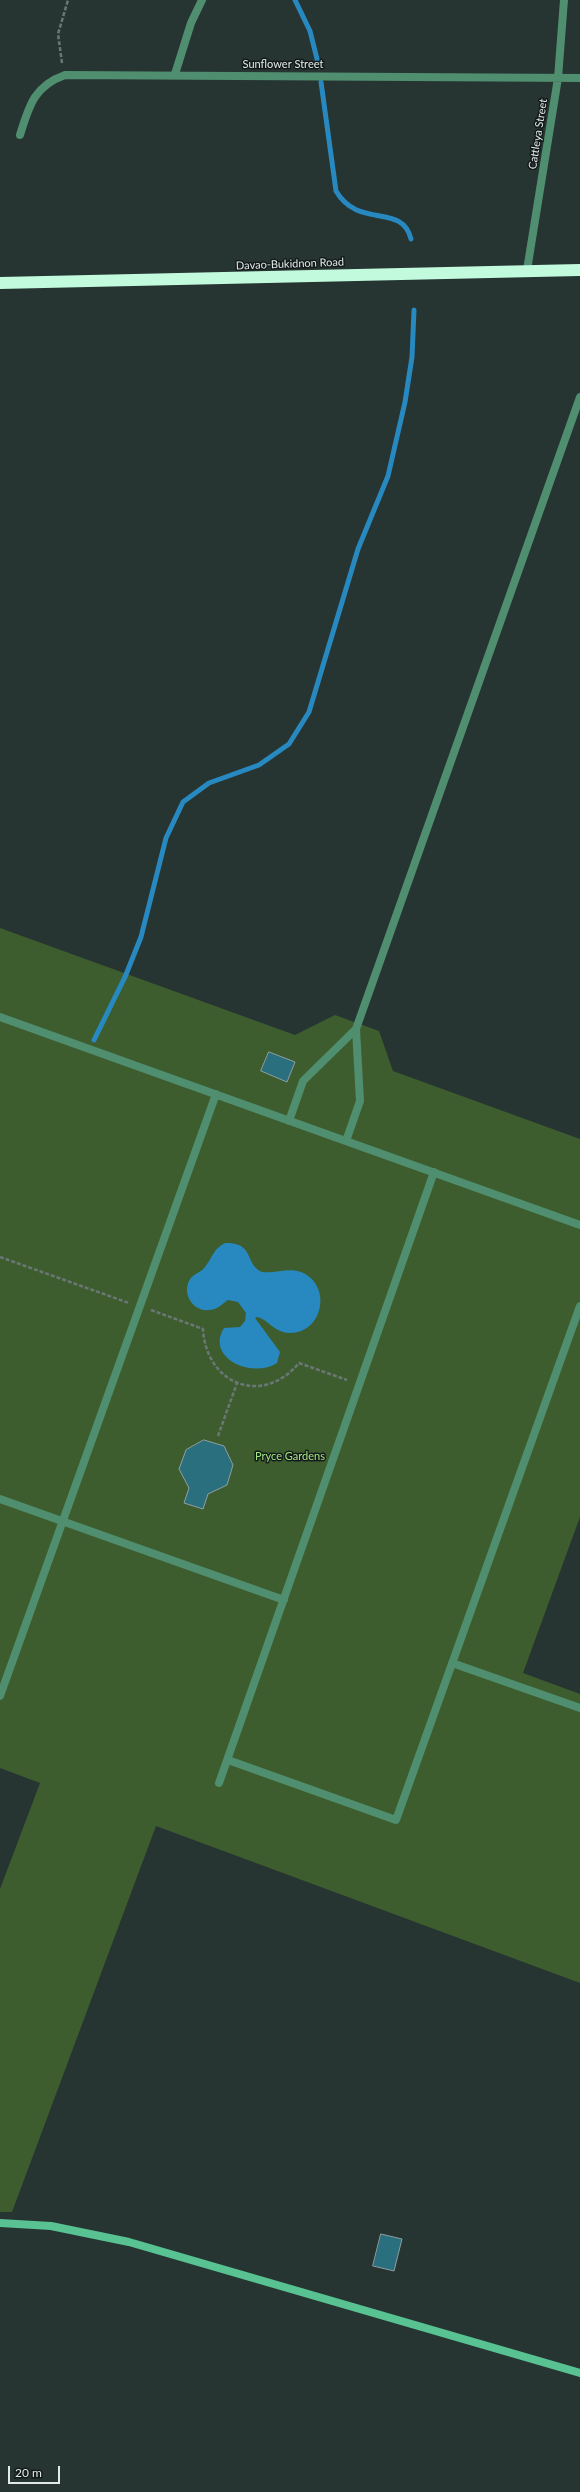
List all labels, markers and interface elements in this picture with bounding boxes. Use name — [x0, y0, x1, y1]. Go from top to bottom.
street label: Sunflower Street — [243, 57, 323, 71]
street label: Cattleya Street — [526, 98, 550, 170]
street label: Davao-Bukidnon Road — [236, 256, 344, 272]
park label: Pryce Gardens — [255, 1449, 325, 1463]
scale bar — [10, 2458, 62, 2484]
text: 20 m — [15, 2465, 42, 2480]

